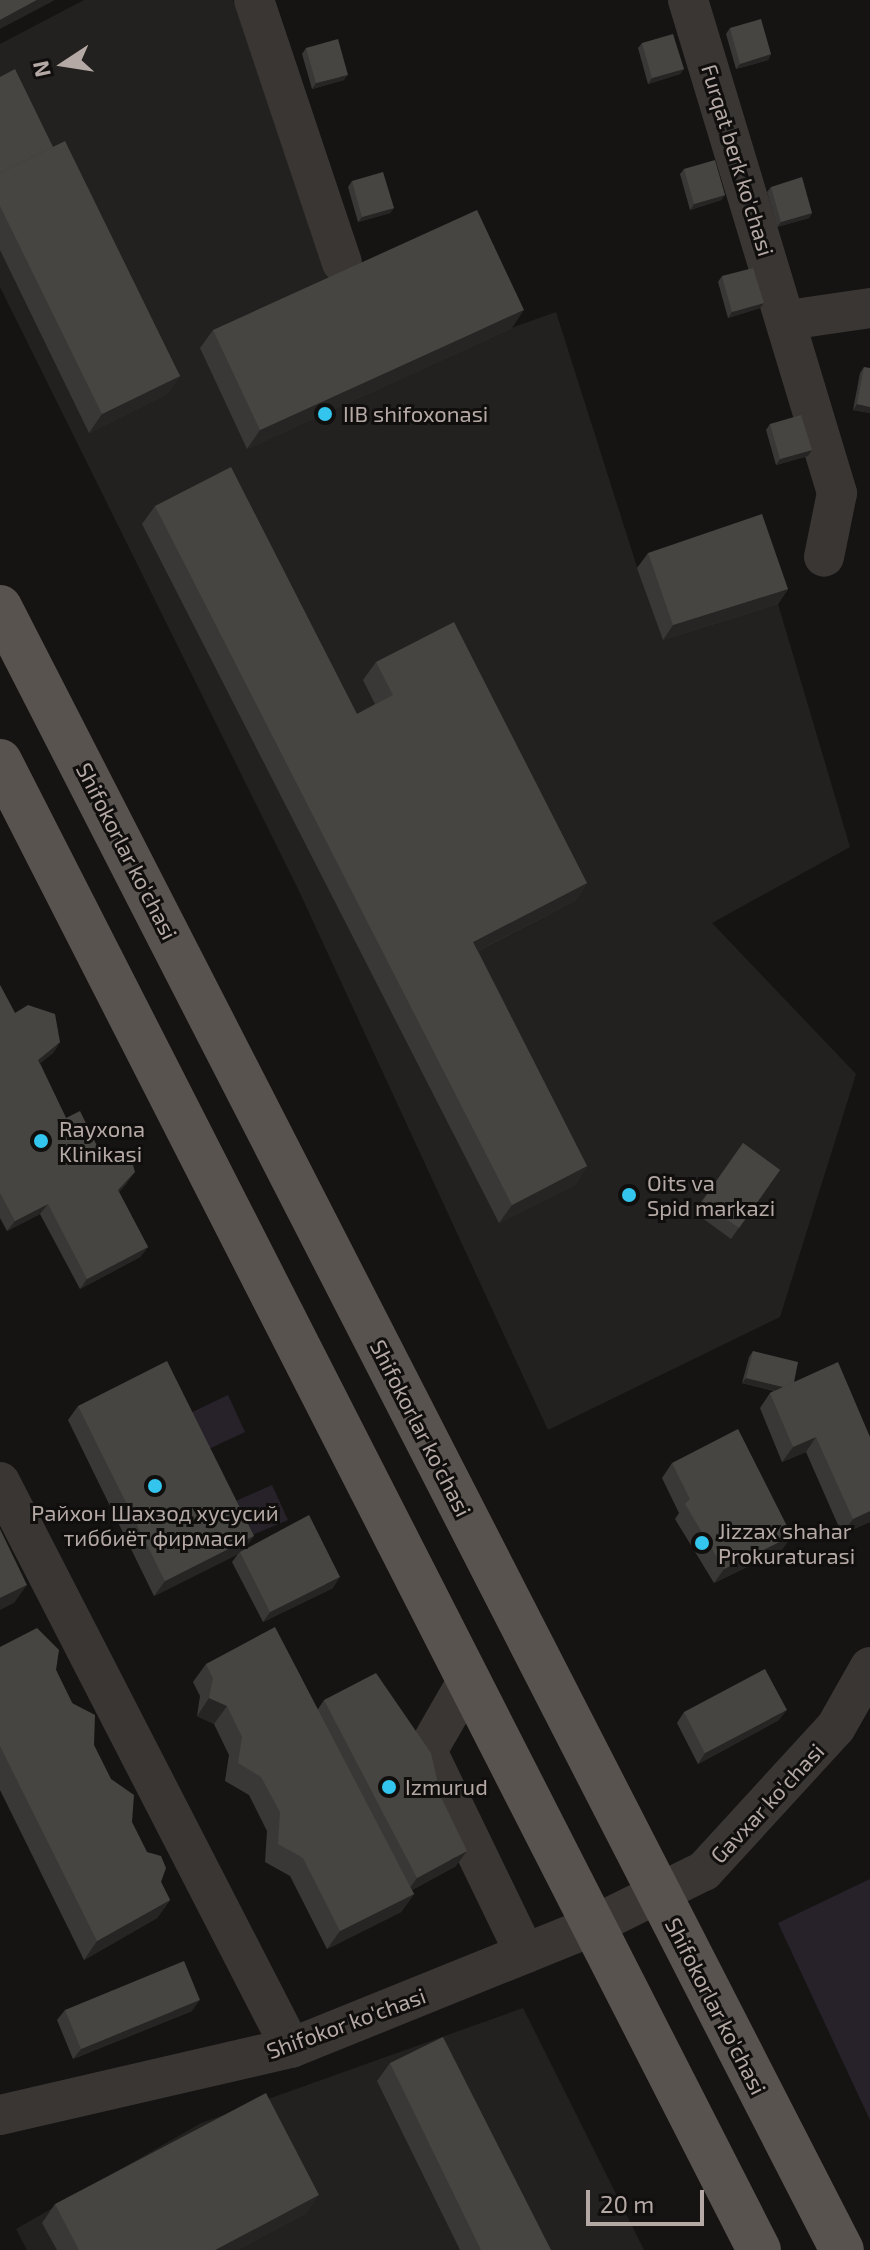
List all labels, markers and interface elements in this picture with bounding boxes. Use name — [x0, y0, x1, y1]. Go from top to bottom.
north arrow — [24, 24, 104, 104]
text: N — [26, 59, 55, 79]
street label: Furqat berk ko'chasi — [696, 61, 780, 259]
place label: IIB shifoxonasi — [343, 401, 488, 427]
marker: IIB shifoxonasi — [314, 403, 336, 425]
street label: Shifokorlar ko'chasi — [71, 758, 183, 944]
place label: Rayxona Klinikasi — [59, 1115, 145, 1166]
marker: Rayxona Klinikasi — [30, 1130, 52, 1152]
place label: Oits va Spid markazi — [647, 1169, 775, 1220]
marker: Oits va Spid markazi — [618, 1184, 640, 1206]
street label: Shifokorlar ko'chasi — [365, 1335, 477, 1521]
marker: Райхон Шахзод хусусий тиббиёт фирмаси — [146, 1477, 164, 1495]
place label: Райхон Шахзод хусусий тиббиёт фирмаси — [31, 1499, 279, 1550]
place label: Jizzax shahar Prokuraturasi — [718, 1517, 855, 1568]
marker: Jizzax shahar Prokuraturasi — [693, 1534, 711, 1552]
street label: Gavxar ko'chasi — [705, 1738, 829, 1868]
place label: Izmurud — [405, 1774, 488, 1800]
marker: Izmurud — [380, 1778, 398, 1796]
street label: Shifokorlar ko'chasi — [660, 1913, 772, 2099]
street label: Shifokor ko'chasi — [263, 1982, 429, 2064]
scale bar — [590, 2174, 708, 2224]
text: 20 m — [600, 2189, 654, 2218]

